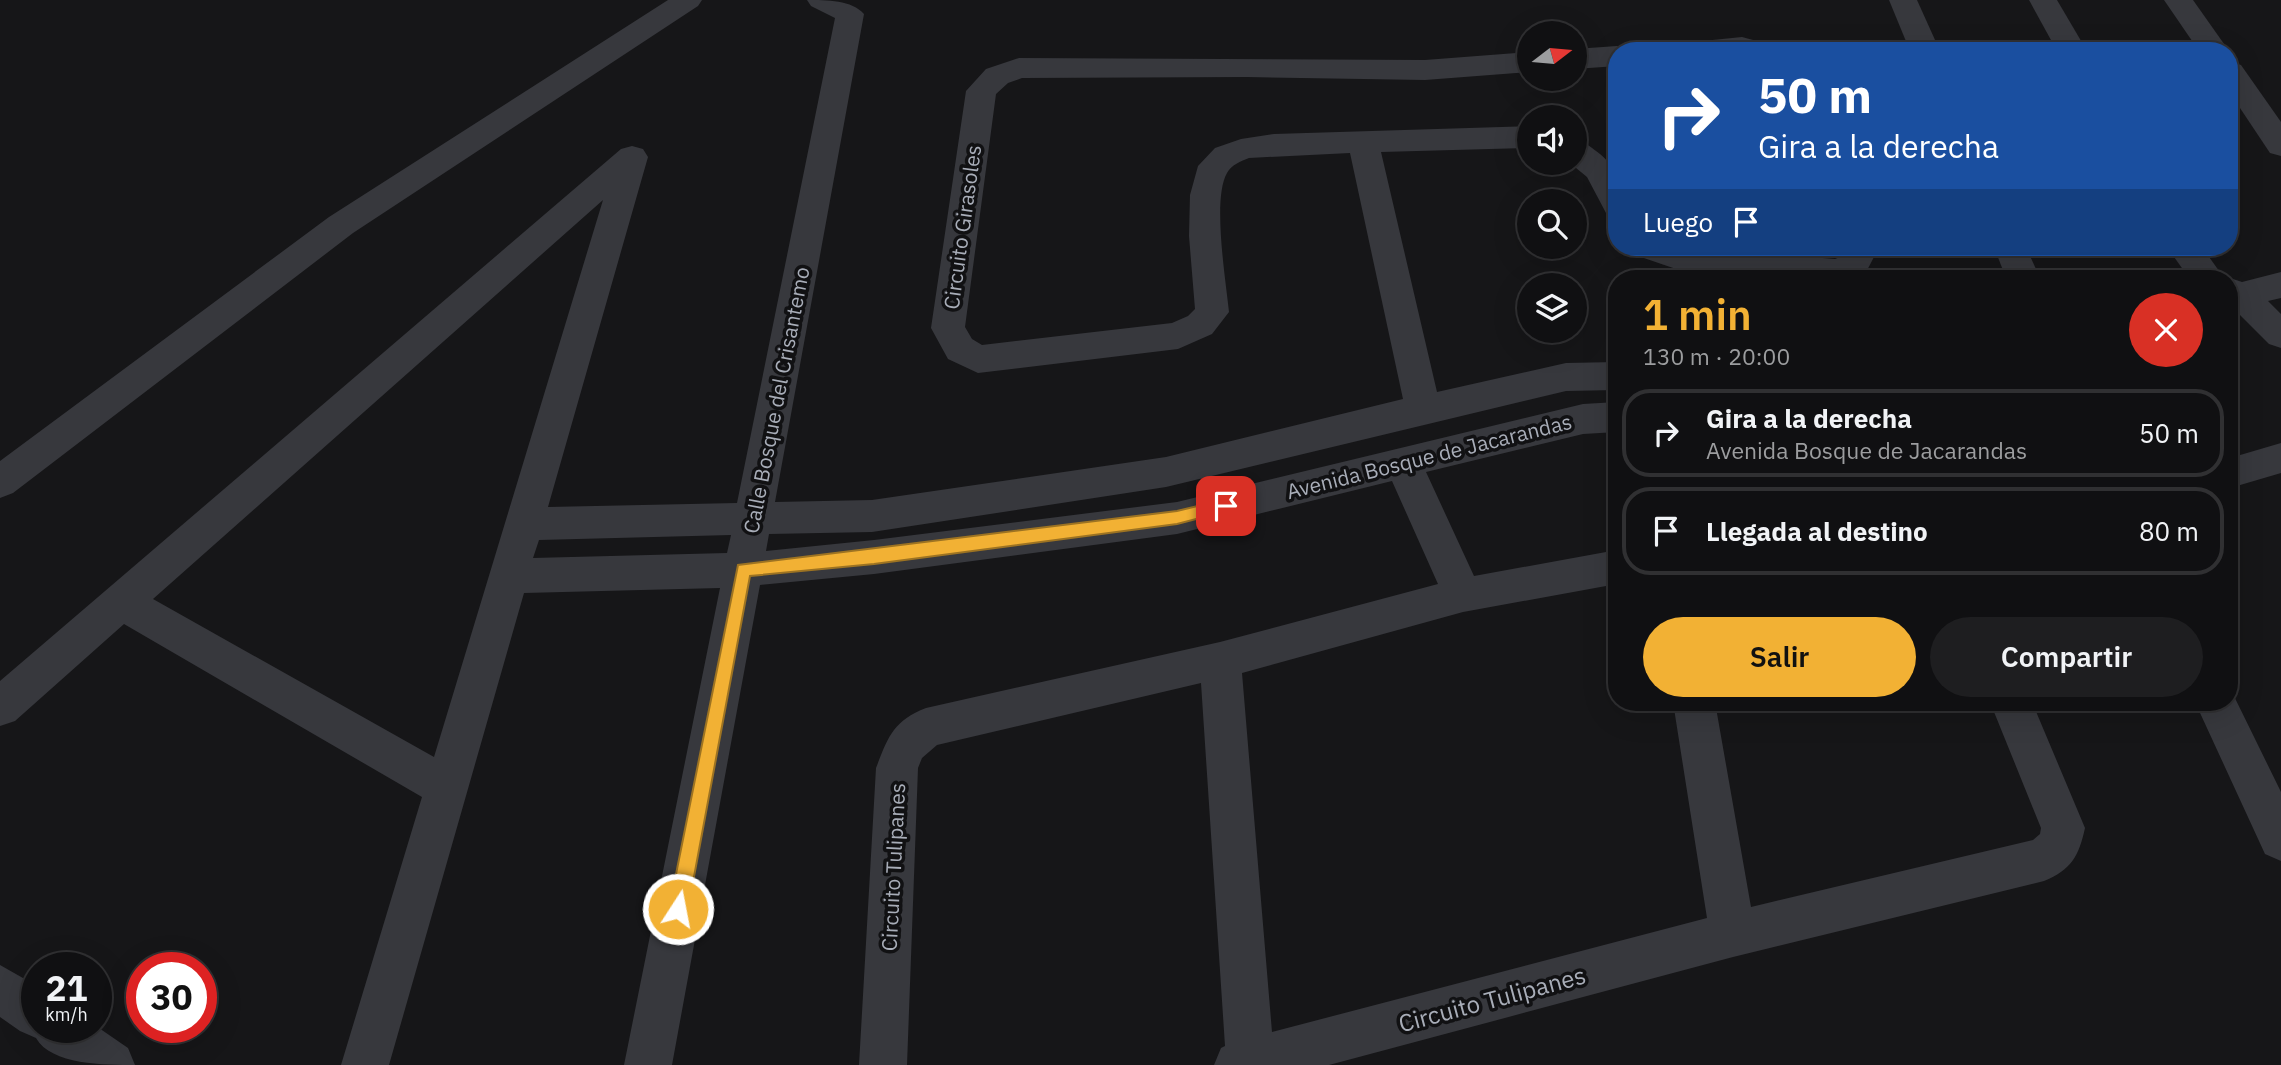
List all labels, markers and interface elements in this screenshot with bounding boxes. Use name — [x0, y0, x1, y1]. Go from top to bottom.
north arrow — [1517, 21, 1587, 91]
map controls — [1517, 21, 1587, 343]
text: 50 m — [1758, 63, 1872, 126]
icon: right — [1643, 70, 1734, 161]
button: sound — [1517, 105, 1587, 175]
text: Gira a la derecha — [1758, 125, 1999, 167]
street label: Circuito Girasoles — [937, 143, 987, 311]
button: search — [1517, 189, 1587, 259]
icon: arrive — [1727, 203, 1765, 241]
text: Luego — [1643, 205, 1713, 239]
street label: Calle Bosque del Crisantemo — [736, 264, 816, 536]
button: layers — [1517, 273, 1587, 343]
text: 1 min — [1643, 287, 1752, 342]
button: close — [2129, 293, 2203, 367]
text: 130 m · 20:00 — [1643, 341, 1790, 371]
text: Gira a la derecha — [1706, 401, 1912, 435]
street label: Avenida Bosque de Jacarandas — [1283, 407, 1575, 505]
icon: right — [1647, 414, 1685, 452]
text: 50 m — [2139, 416, 2199, 450]
text: Avenida Bosque de Jacarandas — [1706, 435, 2027, 465]
pin — [1196, 476, 1256, 536]
icon: arrive — [1207, 487, 1245, 525]
icon: arrive — [1647, 512, 1685, 550]
text: Llegada al destino — [1706, 514, 1928, 548]
text: 80 m — [2139, 514, 2199, 548]
button: Salir — [1643, 617, 1916, 697]
button: Compartir — [1930, 617, 2203, 697]
street label: Circuito Tulipanes — [875, 782, 911, 952]
position arrow — [641, 872, 715, 946]
speed limit sign: 30 — [126, 952, 217, 1043]
street label: Circuito Tulipanes — [1395, 959, 1589, 1039]
text: 21 — [45, 965, 88, 1011]
text: km/h — [45, 1003, 88, 1026]

